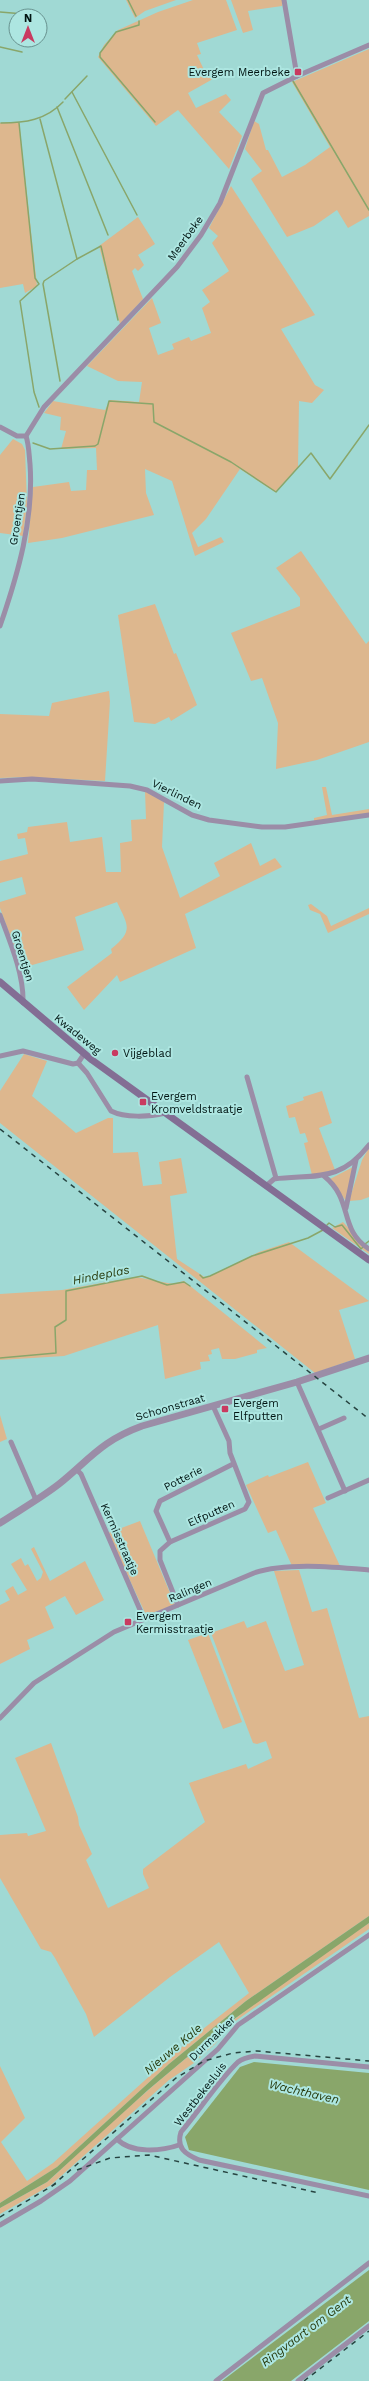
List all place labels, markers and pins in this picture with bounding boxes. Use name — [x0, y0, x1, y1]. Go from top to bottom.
place label: Evergem Meerbeke — [189, 66, 290, 79]
marker: Evergem Meerbeke — [293, 67, 303, 77]
place label: Vijgeblad — [123, 1047, 172, 1060]
marker: Vijgeblad — [110, 1048, 120, 1058]
place label: Evergem Kromveldstraatje — [151, 1090, 243, 1116]
marker: Evergem Kromveldstraatje — [138, 1097, 148, 1107]
place label: Evergem Elfputten — [233, 1397, 283, 1423]
marker: Evergem Elfputten — [220, 1404, 230, 1414]
place label: Evergem Kermisstraatje — [136, 1610, 214, 1636]
marker: Evergem Kermisstraatje — [123, 1617, 133, 1627]

